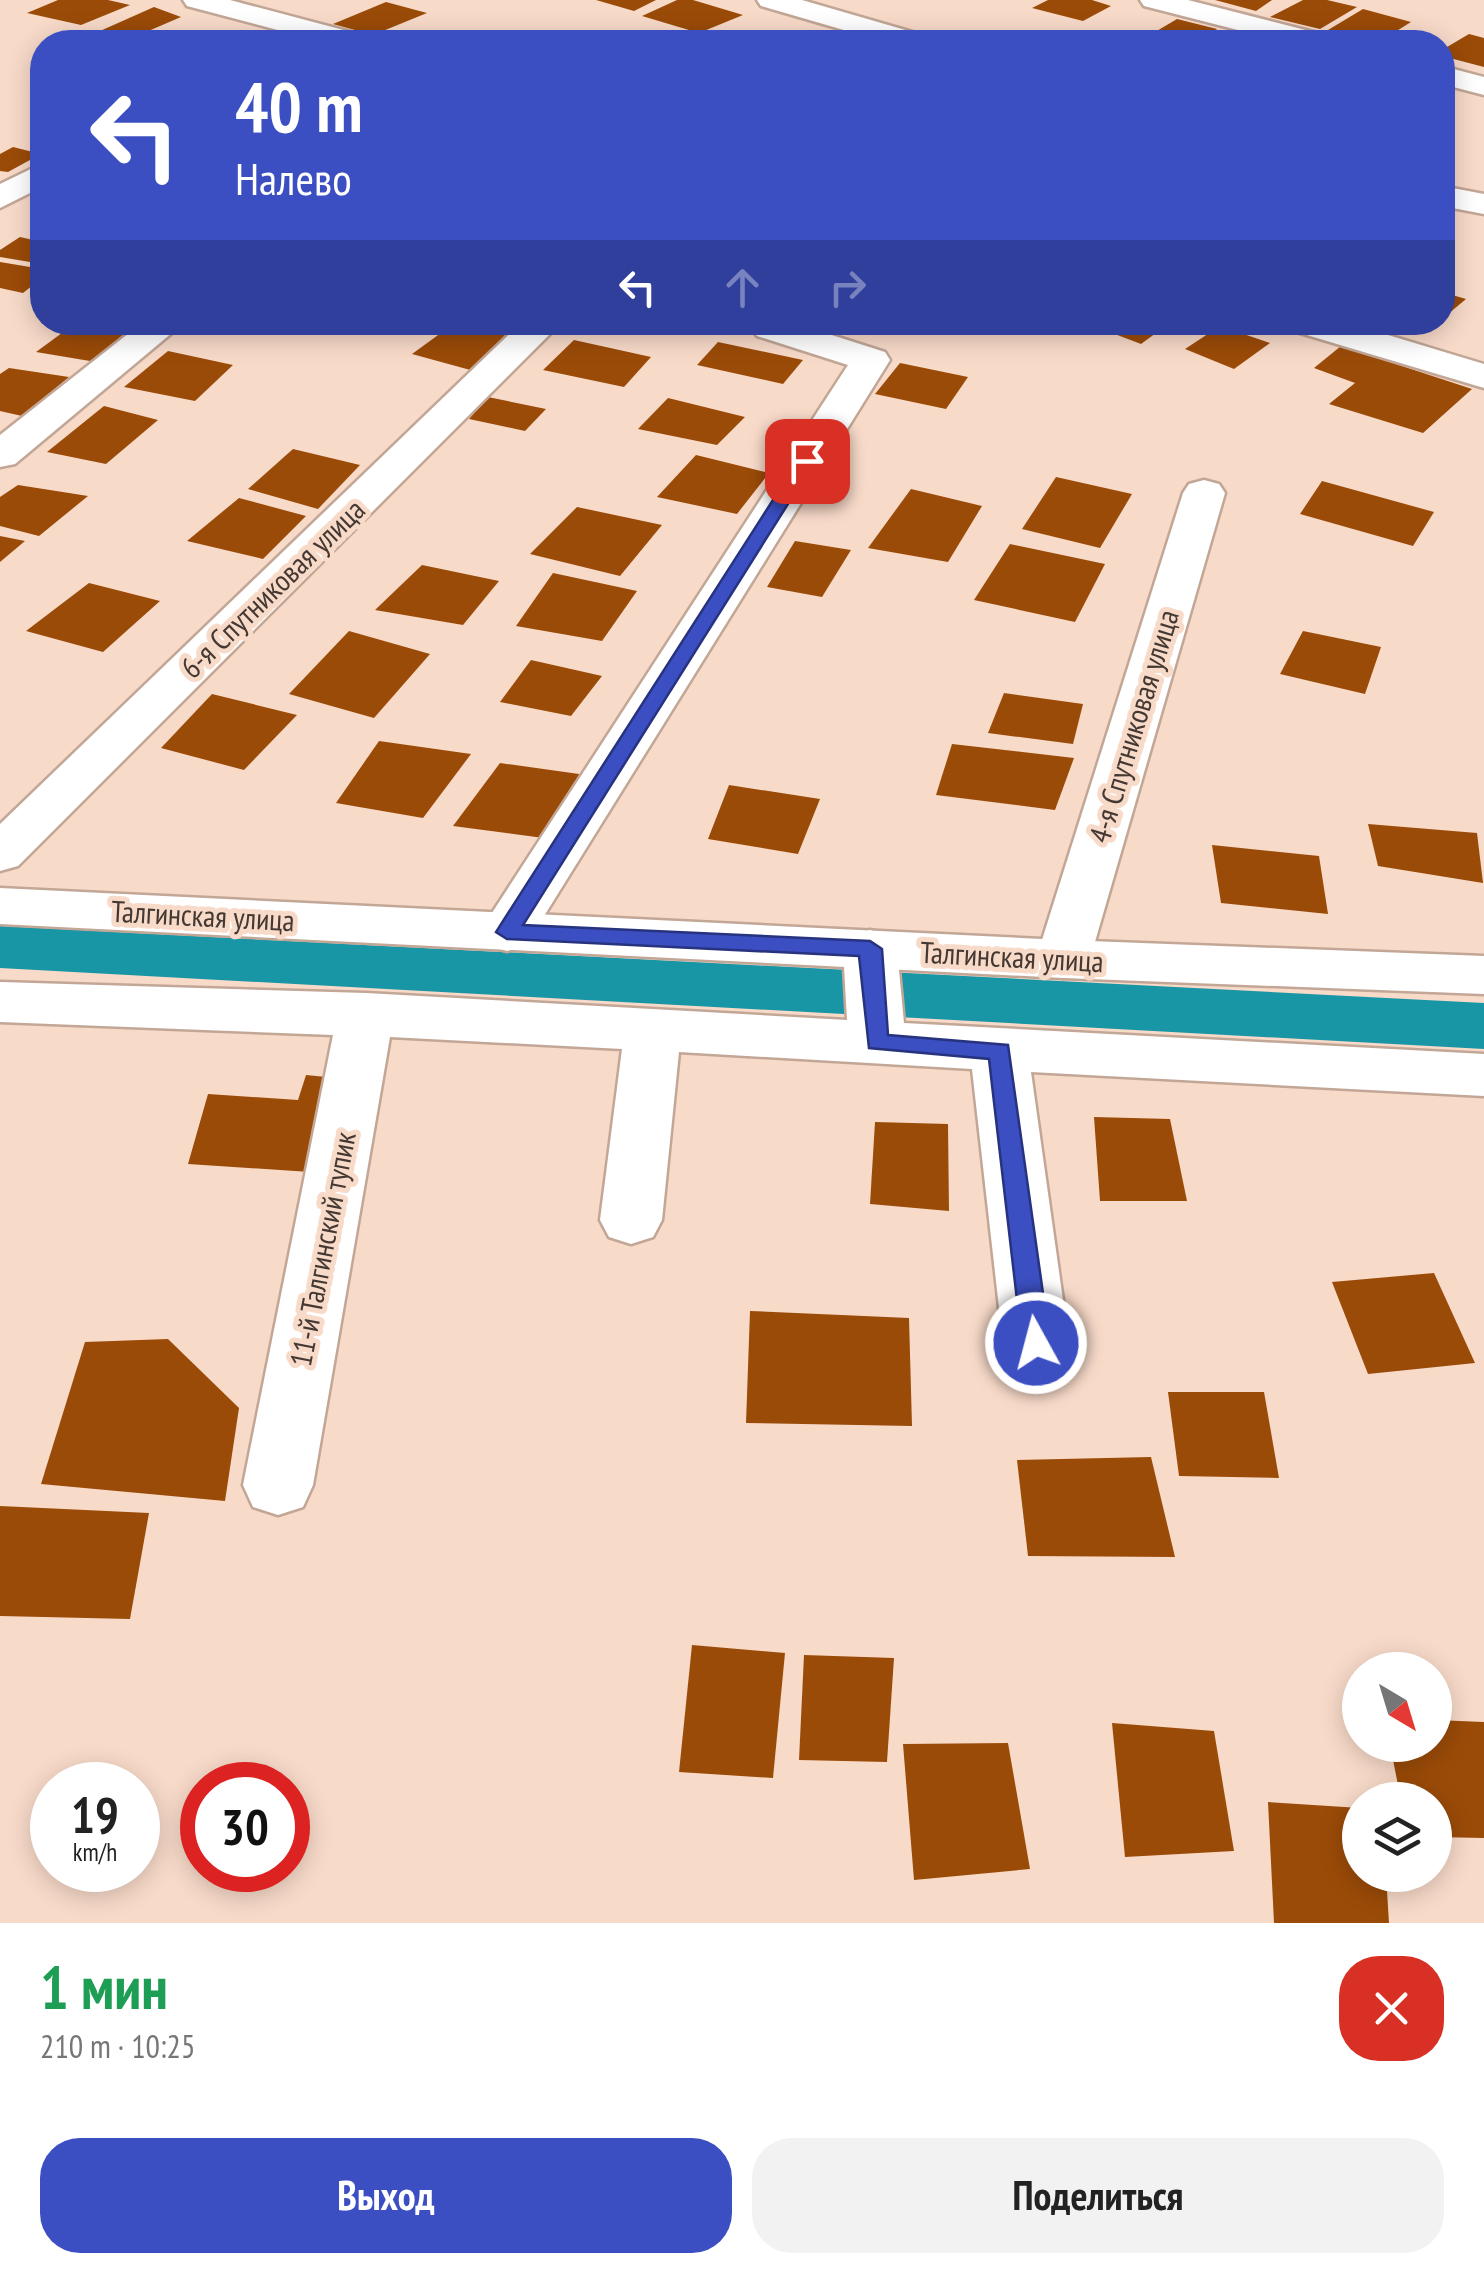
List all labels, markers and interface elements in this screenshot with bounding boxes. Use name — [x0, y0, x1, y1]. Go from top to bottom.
text: 40 m — [235, 61, 363, 151]
icon: left — [70, 70, 200, 200]
text: Налево — [235, 149, 352, 207]
icon: left — [610, 260, 665, 315]
icon: ahead — [715, 260, 770, 315]
icon: right — [820, 260, 875, 315]
pin — [765, 419, 850, 504]
icon: arrive — [780, 434, 835, 489]
street label: 6-я Спутниковая улица — [171, 490, 373, 686]
street label: 4-я Спутниковая улица — [1079, 605, 1187, 847]
street label: Талгинская улица — [110, 891, 296, 939]
street label: Талгинская улица — [919, 932, 1105, 980]
street label: 11-й Талгинский тупик — [280, 1128, 364, 1370]
position arrow — [984, 1291, 1088, 1395]
north arrow — [1342, 1652, 1452, 1762]
map controls — [1342, 1652, 1452, 1892]
speed limit sign: 30 — [180, 1762, 310, 1892]
text: 19 — [71, 1782, 119, 1847]
button: layers — [1342, 1782, 1452, 1892]
text: km/h — [73, 1836, 117, 1868]
text: 1 мин — [40, 1948, 168, 2026]
button: close — [1339, 1956, 1444, 2061]
text: 210 m · 10:25 — [40, 2025, 195, 2067]
button: Выход — [40, 2138, 732, 2253]
button: Поделиться — [752, 2138, 1444, 2253]

